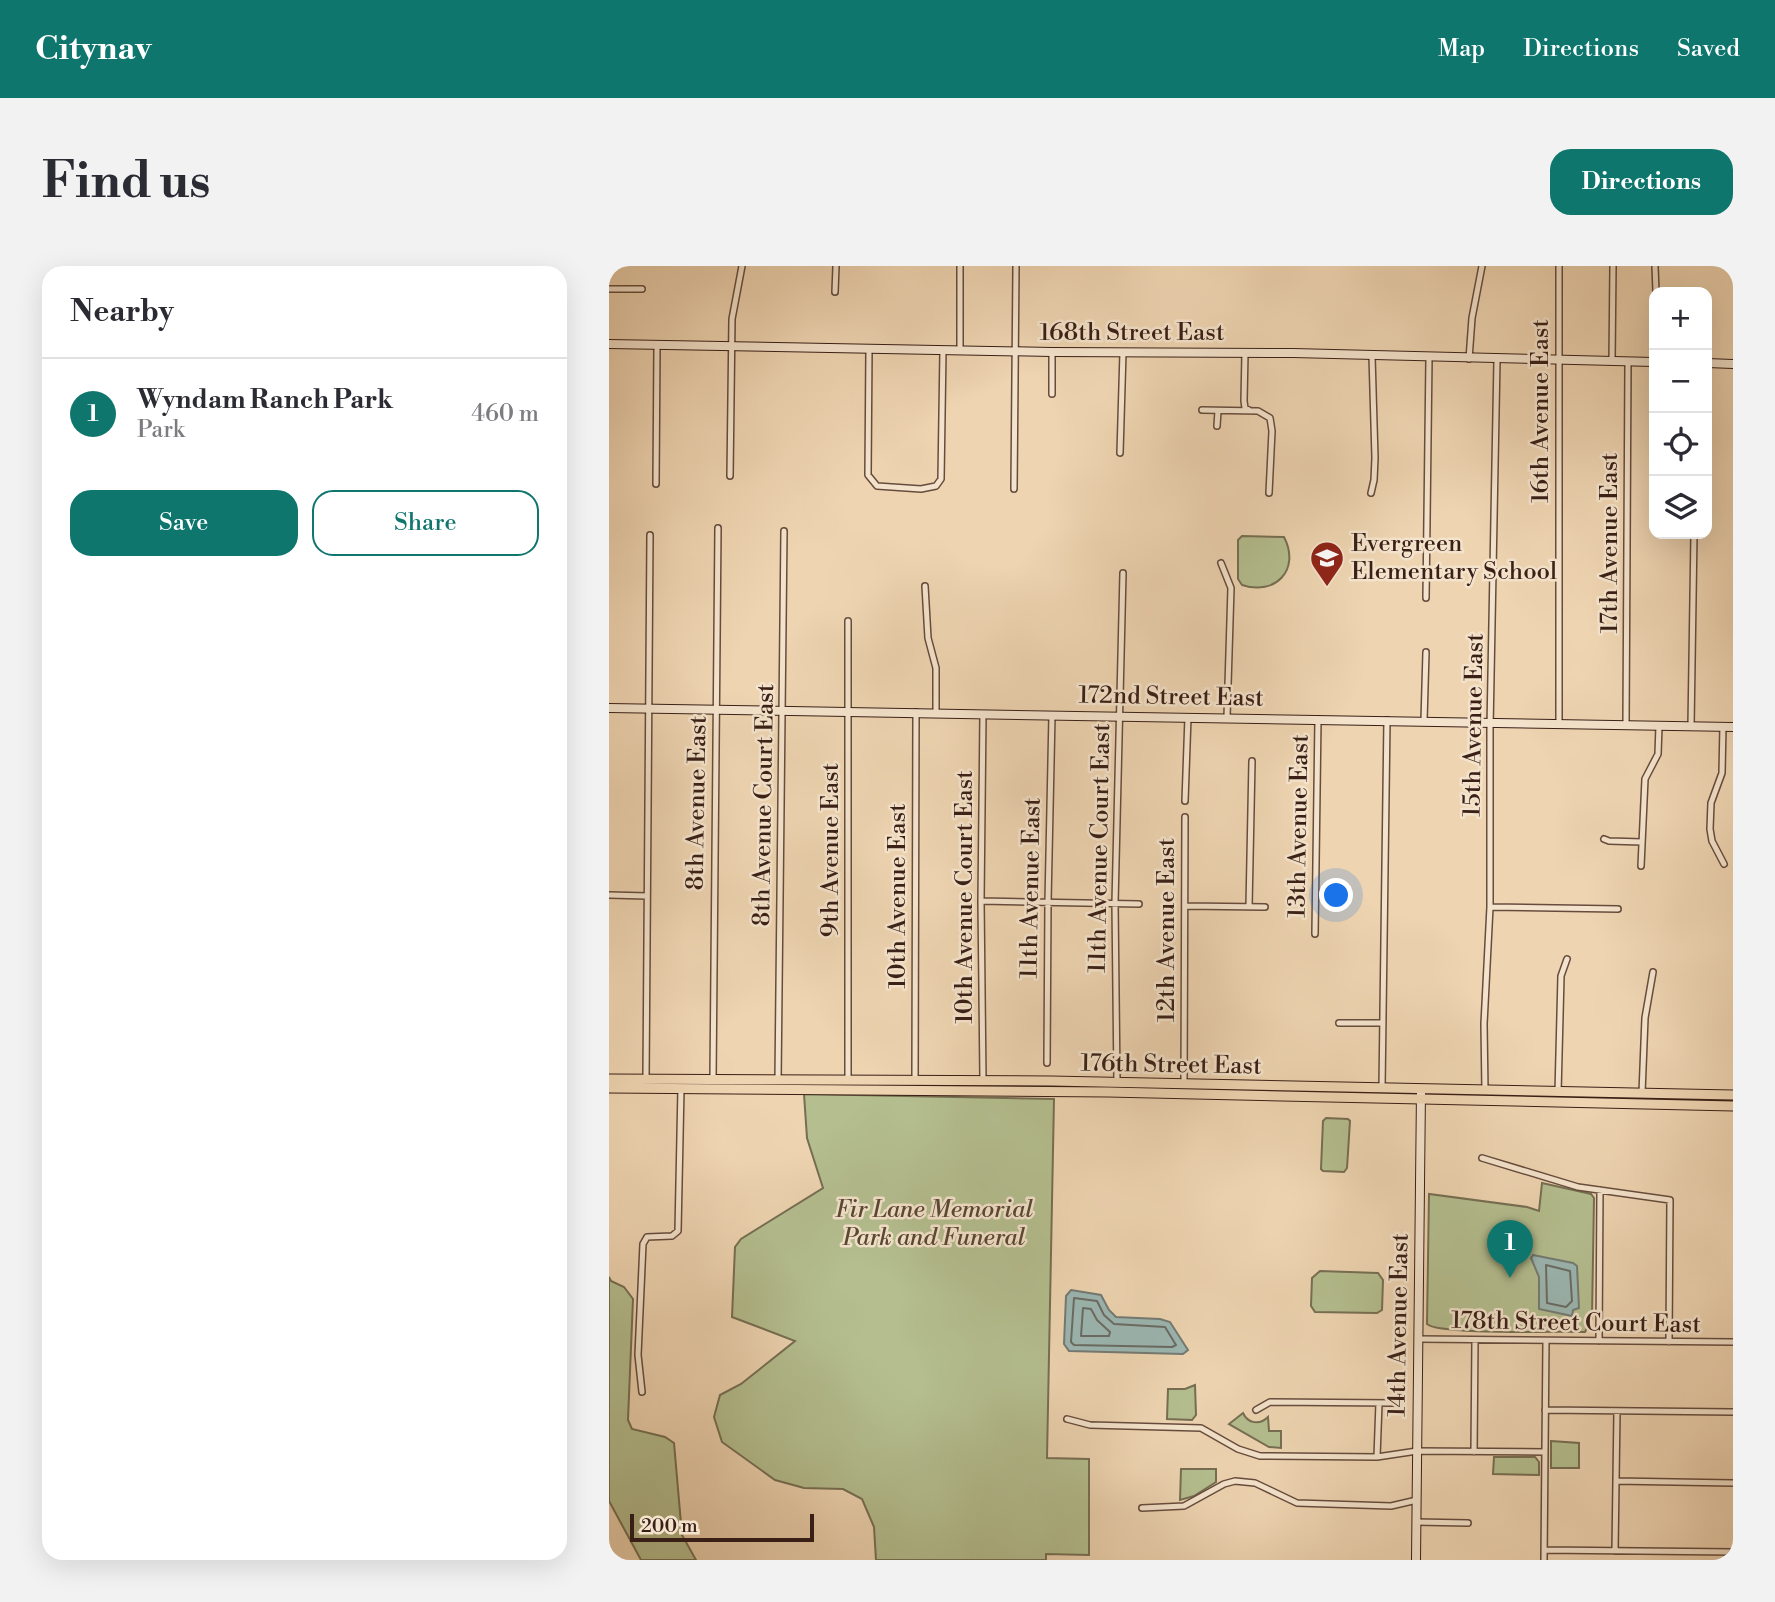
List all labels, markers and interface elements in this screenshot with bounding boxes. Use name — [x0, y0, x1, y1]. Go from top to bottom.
text: Citynav — [35, 29, 152, 70]
text: Map — [1438, 34, 1485, 64]
text: Directions — [1523, 34, 1639, 64]
text: Saved — [1677, 34, 1740, 64]
button: Directions — [1550, 149, 1733, 215]
text: Find us — [42, 152, 211, 213]
map controls — [1649, 287, 1712, 539]
button: + — [1649, 287, 1712, 350]
text: Nearby — [70, 293, 174, 331]
street label: 168th Street East — [1040, 318, 1225, 348]
street label: 16th Avenue East — [1526, 318, 1556, 503]
button: − — [1649, 350, 1712, 413]
text: Wyndam Ranch Park — [137, 384, 393, 416]
text: 1 — [87, 400, 99, 428]
text: 460 m — [471, 400, 539, 428]
button: locate — [1649, 413, 1712, 476]
text: Park — [137, 416, 185, 444]
street label: 17th Avenue East — [1595, 452, 1625, 634]
button: layers — [1649, 476, 1712, 539]
button: Save — [70, 490, 298, 556]
button: Share — [312, 490, 539, 556]
place label: Evergreen Elementary School — [1351, 529, 1557, 587]
school or university icon: Evergreen Elementary School — [1308, 539, 1346, 588]
street label: 15th Avenue East — [1457, 632, 1491, 817]
street label: 172nd Street East — [1078, 680, 1265, 714]
street label: 8th Avenue Court East — [747, 683, 781, 927]
street label: 8th Avenue East — [680, 715, 714, 891]
street label: 11th Avenue Court East — [1083, 722, 1117, 973]
street label: 13th Avenue East — [1282, 733, 1316, 918]
street label: 9th Avenue East — [816, 762, 846, 937]
street label: 10th Avenue Court East — [950, 770, 980, 1024]
street label: 11th Avenue East — [1014, 797, 1048, 979]
street label: 10th Avenue East — [883, 803, 913, 989]
street label: 12th Avenue East — [1152, 837, 1182, 1022]
your location — [1319, 878, 1353, 912]
street label: 176th Street East — [1080, 1048, 1262, 1082]
park label: Fir Lane Memorial Park and Funeral — [835, 1195, 1033, 1253]
pin: 1 — [1487, 1220, 1533, 1278]
street label: 14th Avenue East — [1382, 1232, 1416, 1417]
street label: 178th Street Court East — [1451, 1306, 1702, 1340]
scale bar — [630, 1511, 814, 1543]
text: 200 m — [641, 1514, 698, 1538]

